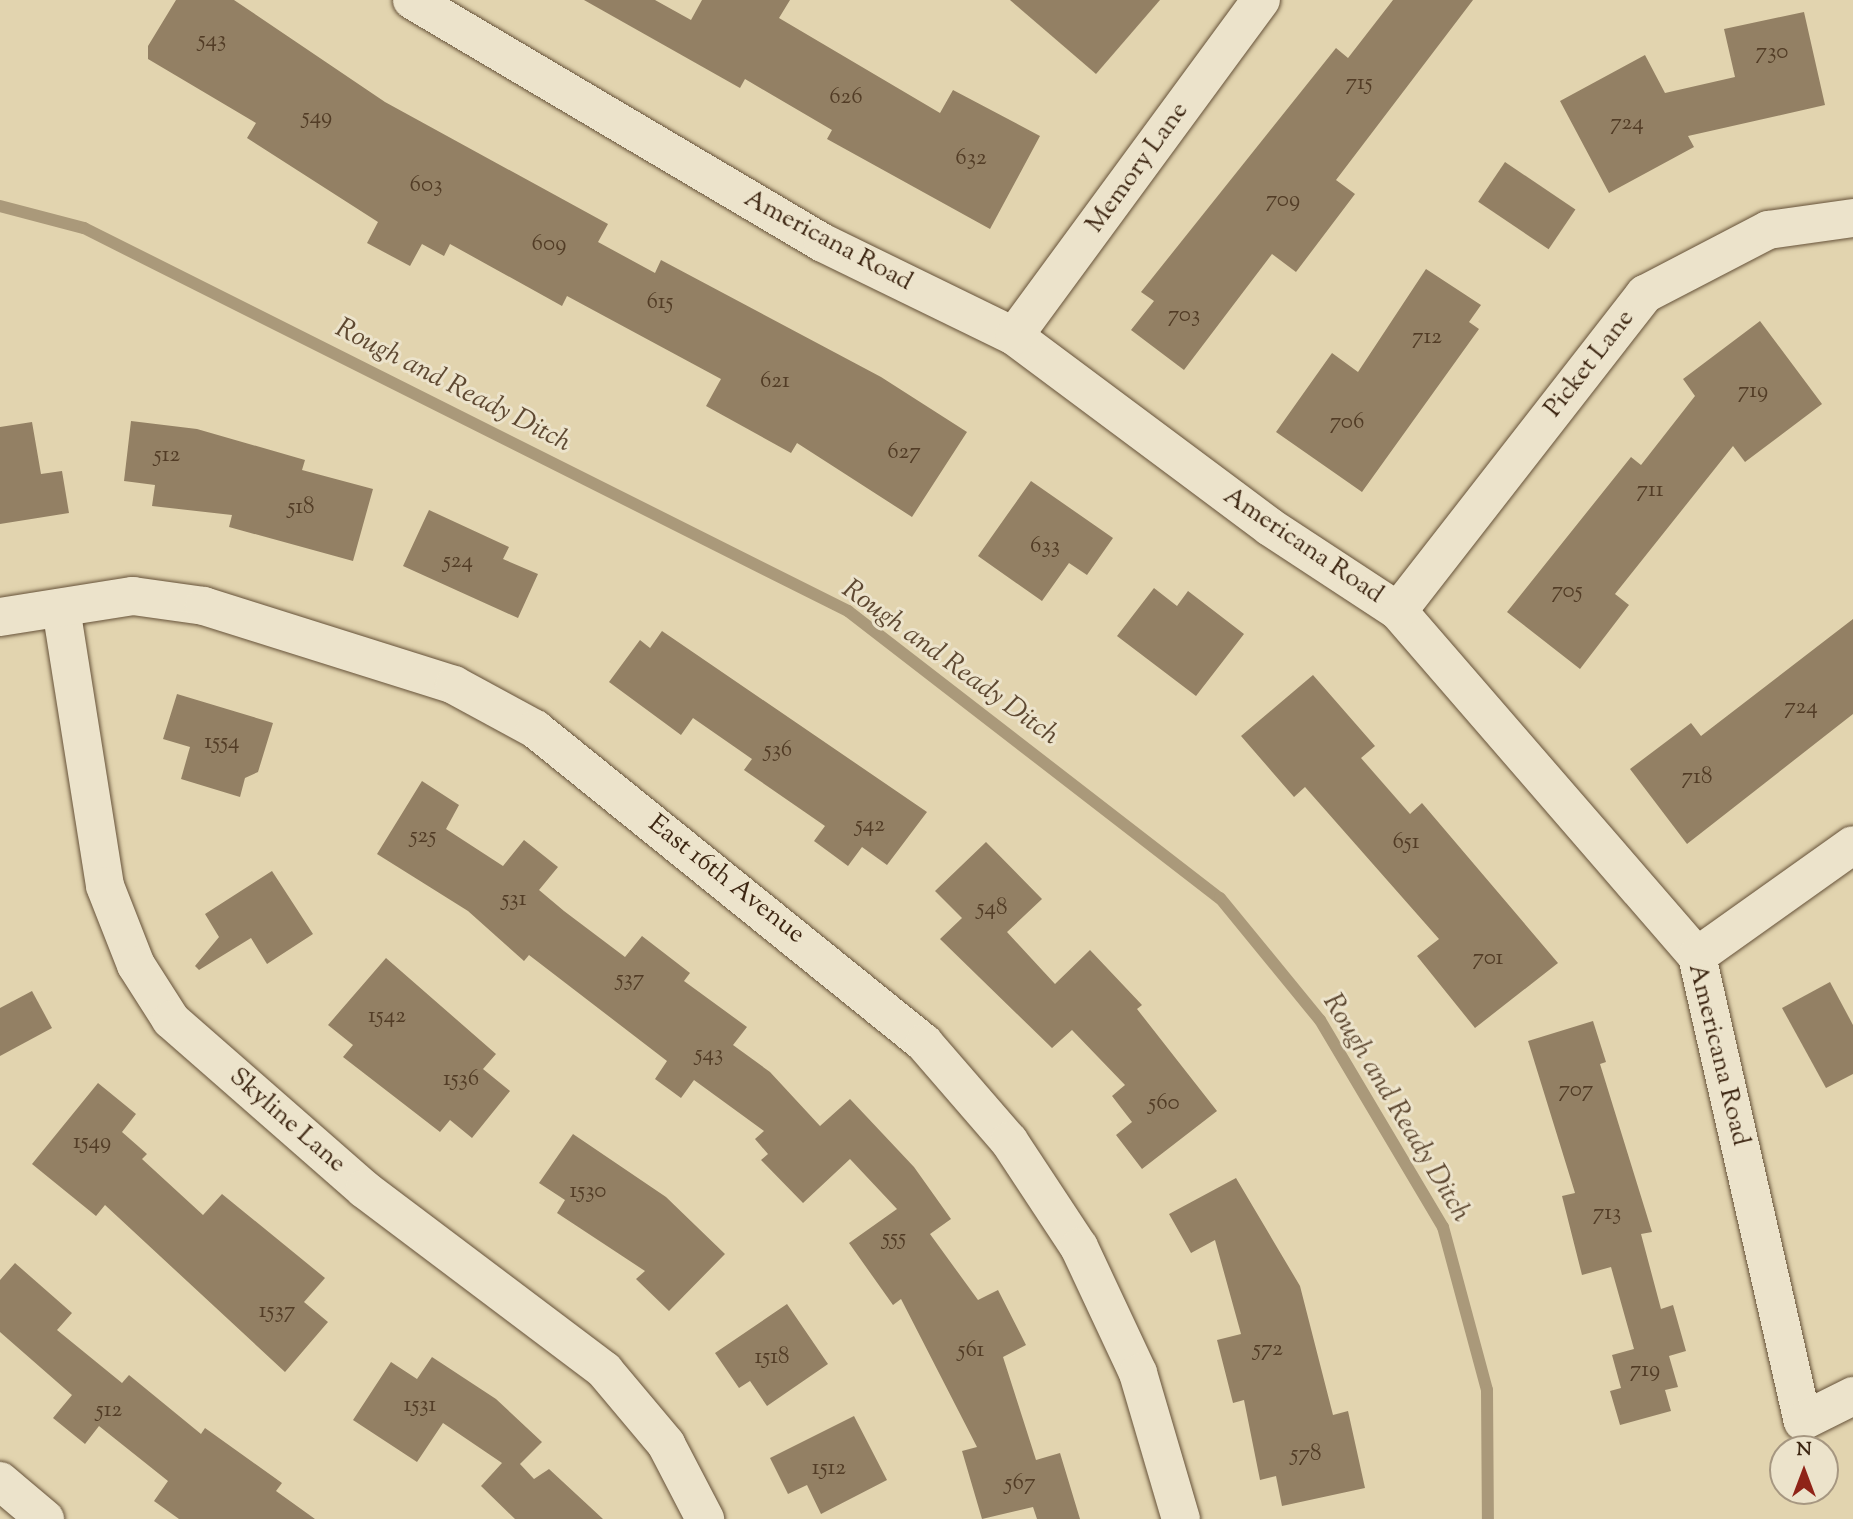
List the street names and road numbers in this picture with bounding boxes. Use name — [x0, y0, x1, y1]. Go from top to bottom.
street label: Memory Lane — [1080, 96, 1196, 240]
street label: Americana Road — [738, 183, 918, 299]
street label: Picket Lane — [1538, 304, 1642, 424]
street label: Americana Road — [1217, 481, 1389, 611]
street label: East 16th Avenue — [641, 809, 811, 951]
street label: Americana Road — [1680, 961, 1756, 1149]
street label: Skyline Lane — [222, 1062, 352, 1180]

